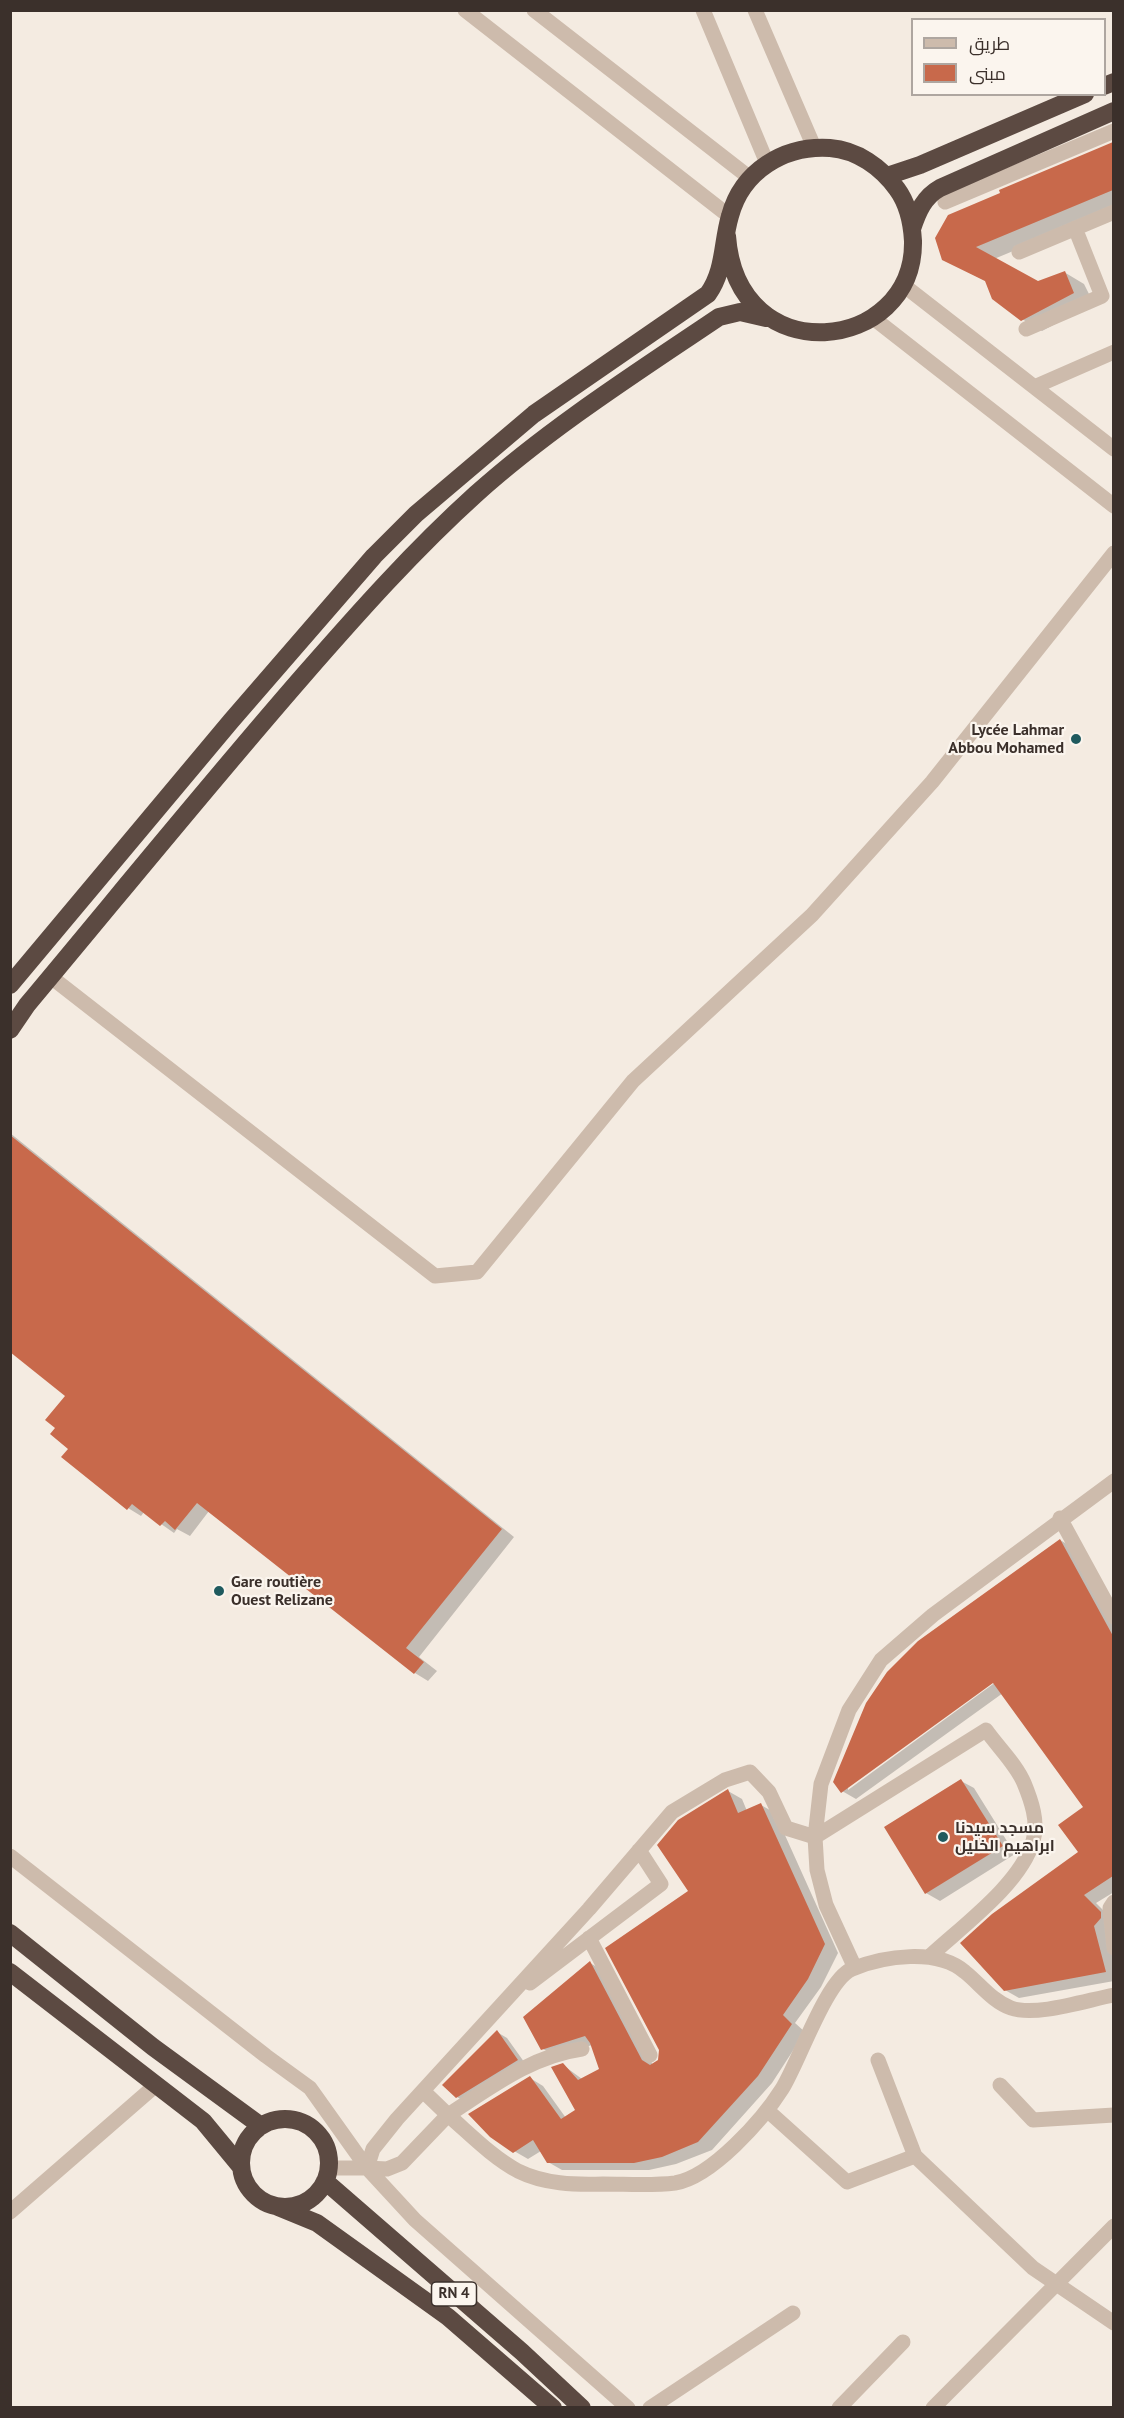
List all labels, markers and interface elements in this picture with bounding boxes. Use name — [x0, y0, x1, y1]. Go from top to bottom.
legend — [911, 18, 1106, 96]
text: طريق — [969, 32, 1010, 55]
text: مبنى — [969, 62, 1006, 85]
place label: Lycée Lahmar Abbou Mohamed — [948, 720, 1064, 758]
marker: Lycée Lahmar Abbou Mohamed — [1069, 732, 1083, 746]
place label: Gare routière Ouest Relizane — [231, 1572, 333, 1610]
marker: Gare routière Ouest Relizane — [212, 1584, 226, 1598]
place label: مسجد سيدنا ابراهيم الخليل — [955, 1818, 1055, 1856]
marker: مسجد سيدنا ابراهيم الخليل — [936, 1830, 950, 1844]
road number: RN 4 — [432, 2282, 476, 2306]

